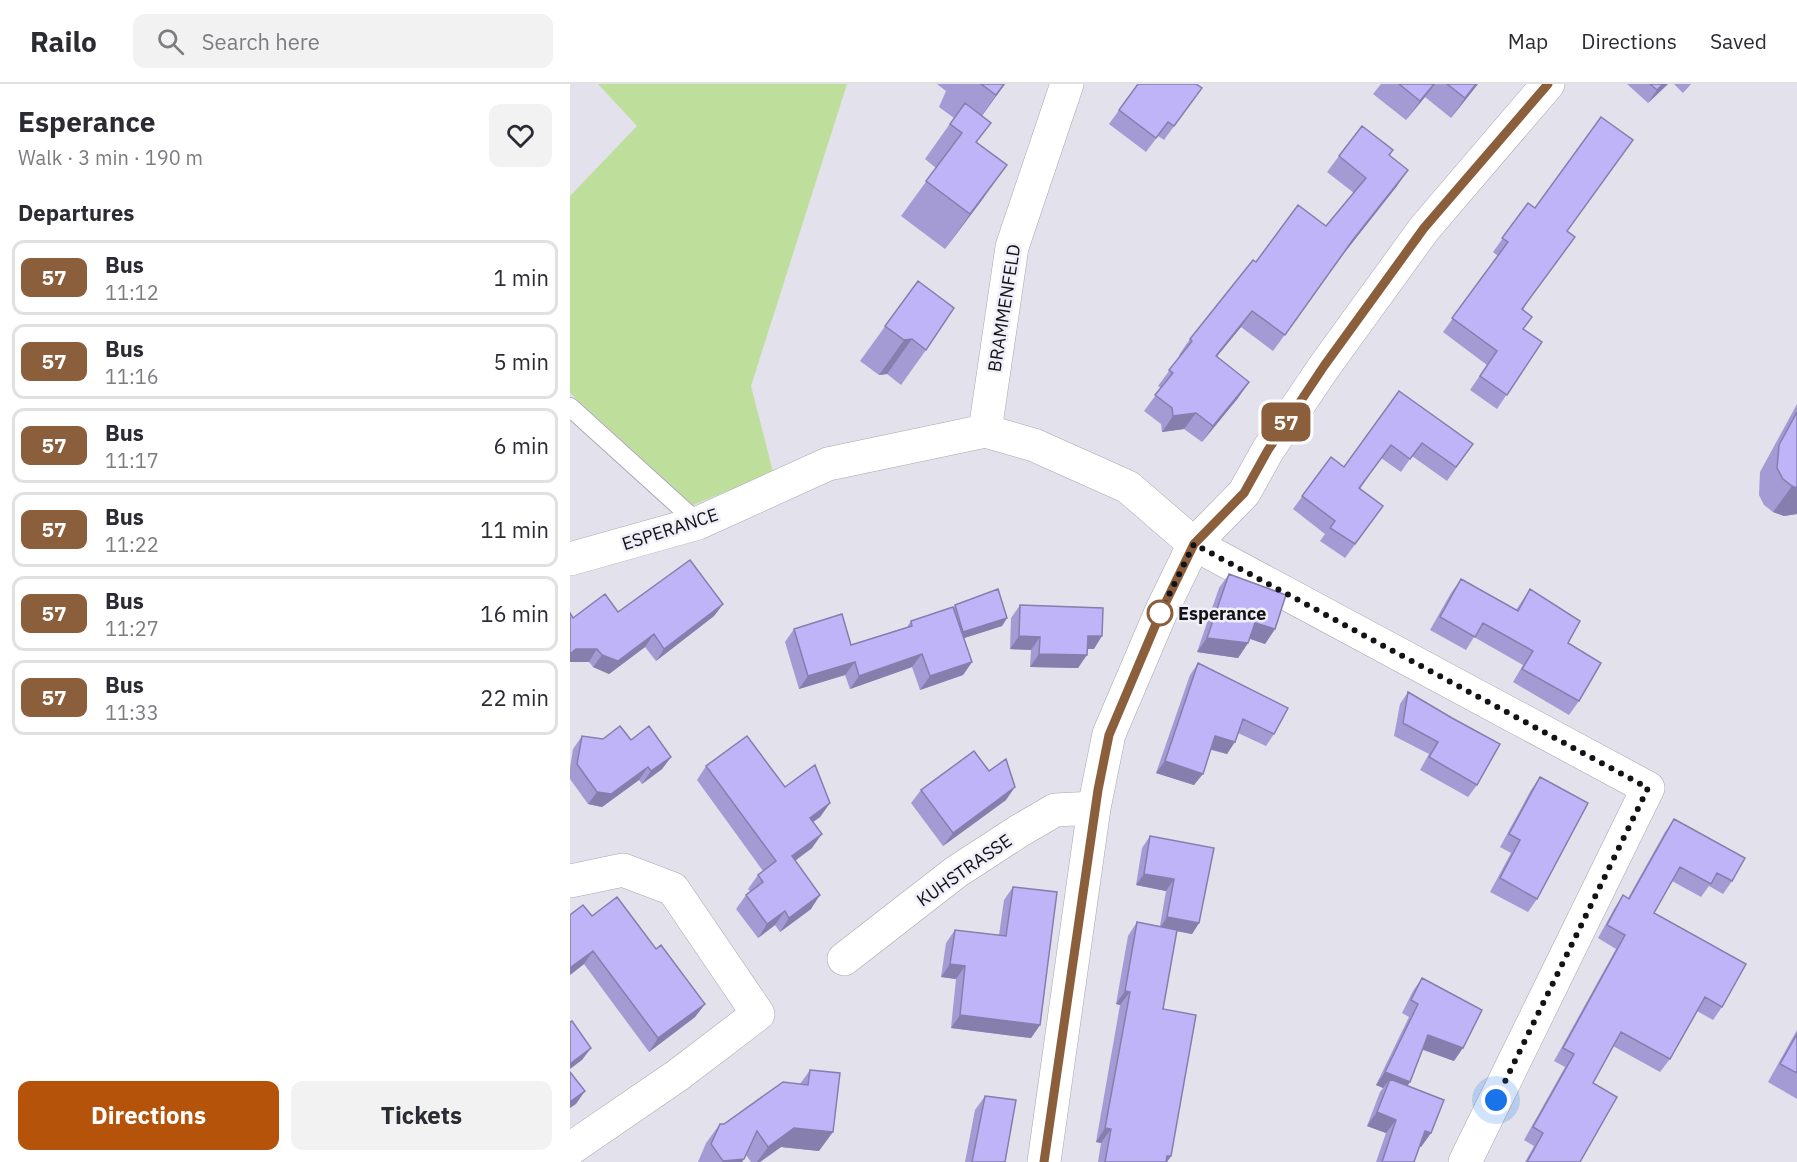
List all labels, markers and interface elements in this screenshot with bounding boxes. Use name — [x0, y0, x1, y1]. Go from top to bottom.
search box — [133, 14, 553, 68]
text: Railo — [30, 23, 97, 60]
icon: search — [154, 25, 187, 58]
text: Search here — [202, 27, 320, 56]
text: Map — [1508, 27, 1548, 55]
text: Directions — [1581, 27, 1677, 55]
text: Saved — [1710, 27, 1767, 55]
text: Esperance — [18, 103, 155, 140]
button: heart — [489, 104, 552, 167]
text: Walk · 3 min · 190 m — [18, 144, 203, 171]
text: Departures — [18, 198, 134, 227]
street label: BRAMMENFELD — [983, 243, 1025, 373]
text: Bus — [105, 250, 144, 279]
text: 57 — [41, 263, 67, 291]
text: 1 min — [493, 263, 549, 292]
text: 11:12 — [105, 279, 159, 306]
text: Bus — [105, 334, 144, 363]
text: 57 — [41, 347, 67, 375]
text: 5 min — [493, 347, 549, 376]
text: 11:16 — [105, 363, 159, 390]
line badge: 57 — [1259, 402, 1313, 442]
text: 57 — [1273, 408, 1299, 436]
text: Bus — [105, 418, 144, 447]
text: 57 — [41, 431, 67, 459]
text: 6 min — [493, 431, 549, 460]
text: 11:17 — [105, 447, 159, 474]
text: Bus — [105, 502, 144, 531]
street label: ESPERANCE — [619, 503, 721, 555]
text: 57 — [41, 515, 67, 543]
text: 11 min — [480, 515, 549, 544]
text: 11:22 — [105, 531, 159, 558]
text: Bus — [105, 586, 144, 615]
text: 57 — [41, 599, 67, 627]
text: 16 min — [480, 599, 549, 628]
marker: Esperance — [1147, 600, 1173, 626]
place label: Esperance — [1178, 602, 1266, 625]
text: 11:27 — [105, 615, 159, 642]
text: Bus — [105, 670, 144, 699]
text: 57 — [41, 683, 67, 711]
text: 22 min — [480, 683, 549, 712]
text: 11:33 — [105, 699, 159, 726]
street label: KUHSTRASSE — [912, 829, 1016, 911]
button: Directions — [18, 1081, 279, 1150]
button: Tickets — [291, 1081, 552, 1150]
your location — [1481, 1085, 1511, 1115]

